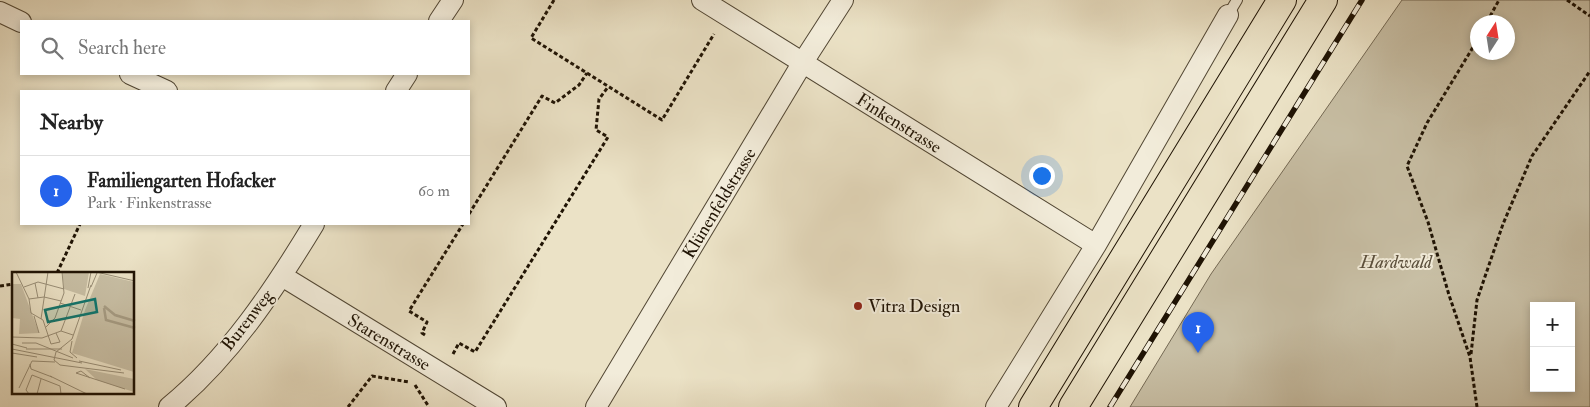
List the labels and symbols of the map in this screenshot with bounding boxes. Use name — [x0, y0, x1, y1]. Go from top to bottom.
north arrow — [1470, 15, 1515, 60]
street label: Finkenstrasse — [852, 88, 946, 159]
street label: Klünenfeldstrasse — [677, 143, 762, 263]
your location — [1029, 163, 1055, 189]
park label: Hardwald — [1359, 251, 1433, 274]
inset map — [12, 272, 135, 394]
street label: Burenweg — [216, 284, 279, 356]
place label: Vitra Design — [868, 295, 960, 318]
marker: Vitra Design — [852, 300, 864, 312]
street label: Starenstrasse — [343, 309, 435, 376]
pin: 1 — [1182, 312, 1214, 353]

